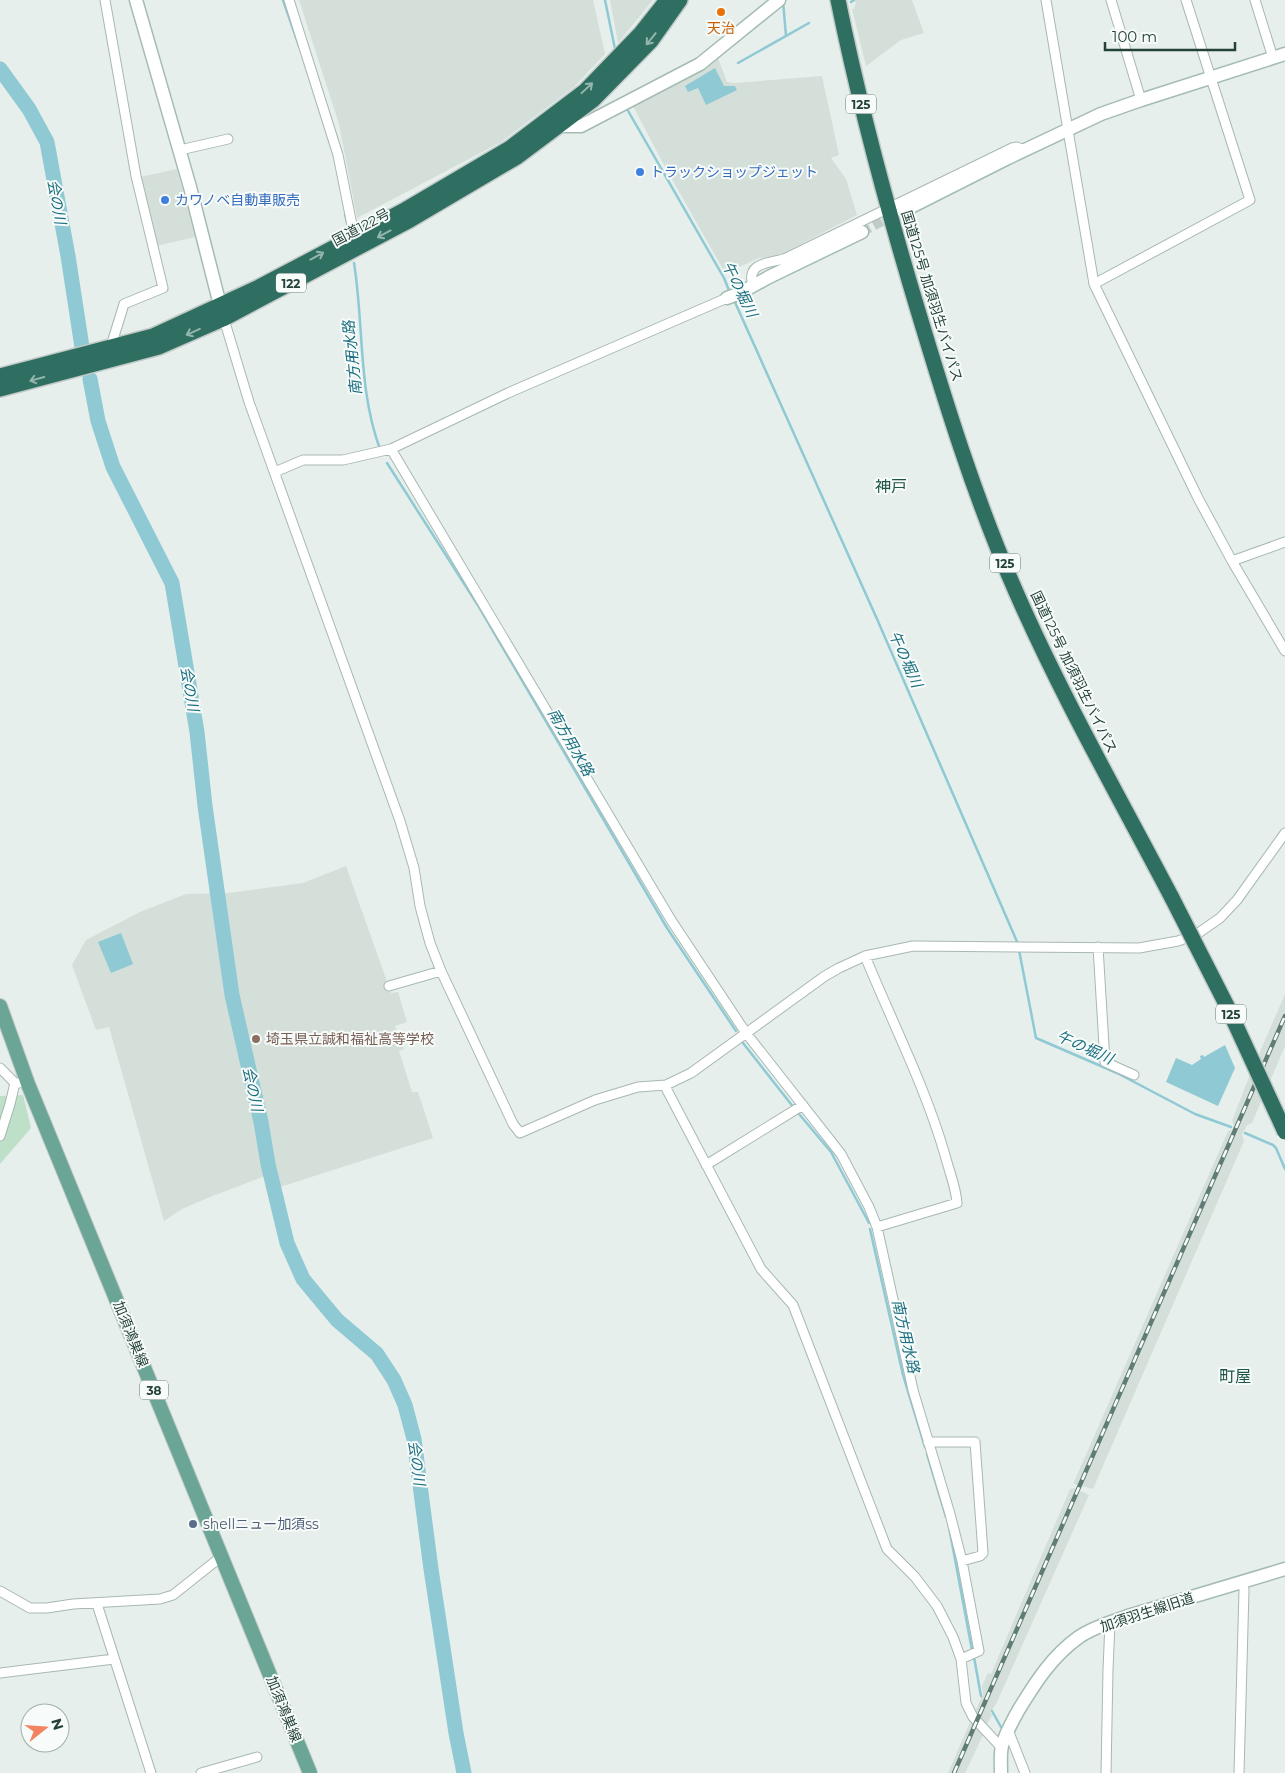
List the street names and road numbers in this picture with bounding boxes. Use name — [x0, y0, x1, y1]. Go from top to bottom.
road number: 125 — [846, 95, 876, 114]
street label: 国道122号 — [329, 204, 393, 250]
street label: 国道125号 加須羽生バイパス — [897, 208, 967, 384]
road number: 122 — [276, 274, 306, 292]
road number: 125 — [990, 554, 1020, 572]
street label: 国道125号 加須羽生バイパス — [1027, 588, 1121, 756]
road number: 125 — [1216, 1004, 1246, 1024]
street label: 加須鴻巣線 — [110, 1298, 152, 1370]
road number: 38 — [140, 1380, 168, 1400]
street label: 加須羽生線旧道 — [1098, 1588, 1196, 1636]
street label: 加須鴻巣線 — [263, 1673, 305, 1745]

